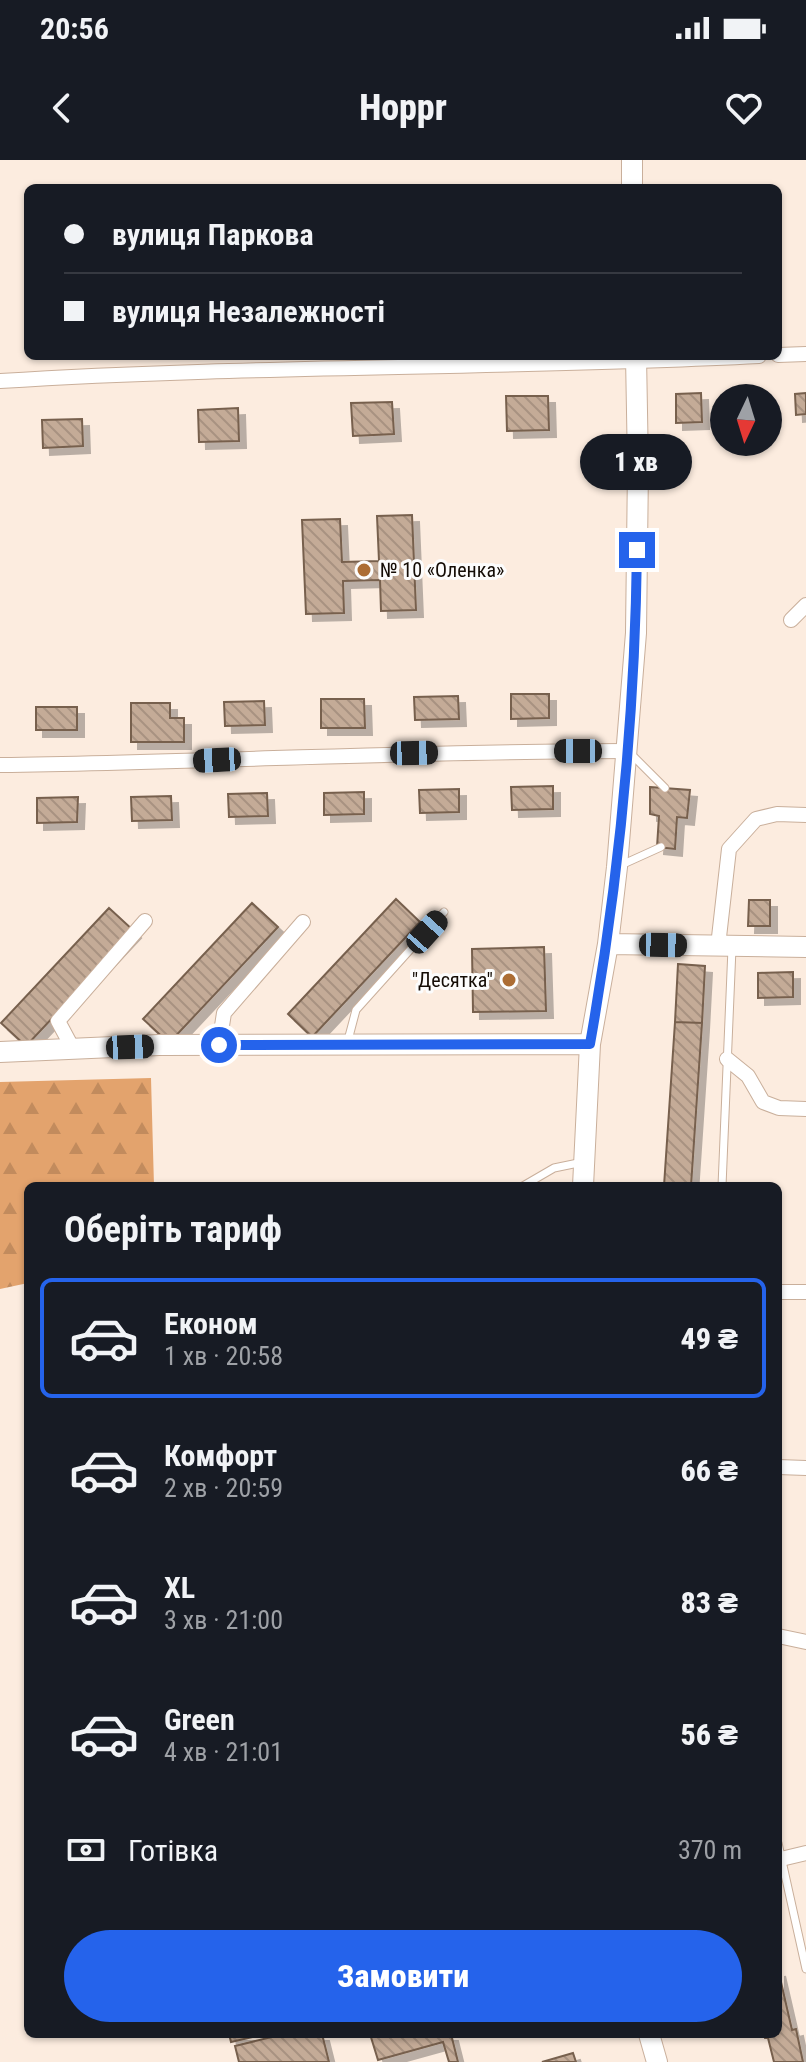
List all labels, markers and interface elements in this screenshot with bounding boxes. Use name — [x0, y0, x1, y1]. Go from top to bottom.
text: 20:56 — [40, 11, 109, 46]
icon: back — [40, 86, 84, 130]
icon: heart — [722, 86, 766, 130]
text: Hoppr — [359, 87, 447, 129]
text: вулиця Паркова — [112, 217, 314, 252]
text: вулиця Незалежності — [112, 294, 385, 329]
north arrow — [710, 384, 782, 456]
map controls — [710, 384, 782, 456]
callout: 1 хв — [581, 434, 693, 490]
text: 1 хв — [614, 447, 658, 477]
route end — [619, 532, 655, 568]
place label: № 10 «Оленка» — [380, 558, 504, 582]
marker: № 10 «Оленка» — [355, 561, 373, 579]
car — [554, 739, 602, 763]
car — [390, 741, 438, 765]
car — [192, 747, 242, 773]
car — [402, 906, 452, 958]
car — [639, 933, 687, 957]
place label: "Десятка" — [412, 968, 493, 992]
marker: "Десятка" — [500, 971, 518, 989]
route start — [201, 1027, 237, 1063]
car — [106, 1034, 154, 1060]
text: Оберіть тариф — [64, 1209, 282, 1251]
icon: car — [68, 1302, 140, 1374]
text: Економ — [164, 1306, 258, 1341]
text: 49 ₴ — [681, 1321, 738, 1356]
text: 1 хв · 20:58 — [164, 1341, 283, 1371]
icon: car — [68, 1434, 140, 1506]
text: Комфорт — [164, 1438, 277, 1473]
text: 66 ₴ — [681, 1453, 738, 1488]
text: 2 хв · 20:59 — [164, 1473, 283, 1503]
icon: car — [68, 1566, 140, 1638]
text: XL — [164, 1570, 195, 1605]
text: 83 ₴ — [681, 1585, 738, 1620]
text: 3 хв · 21:00 — [164, 1605, 283, 1635]
icon: car — [68, 1698, 140, 1770]
text: Green — [164, 1702, 235, 1737]
text: 56 ₴ — [681, 1717, 738, 1752]
text: 4 хв · 21:01 — [164, 1737, 283, 1767]
icon: cash — [64, 1828, 108, 1872]
text: Готівка — [128, 1833, 218, 1868]
text: 370 m — [678, 1835, 742, 1865]
button: Замовити — [64, 1930, 742, 2022]

